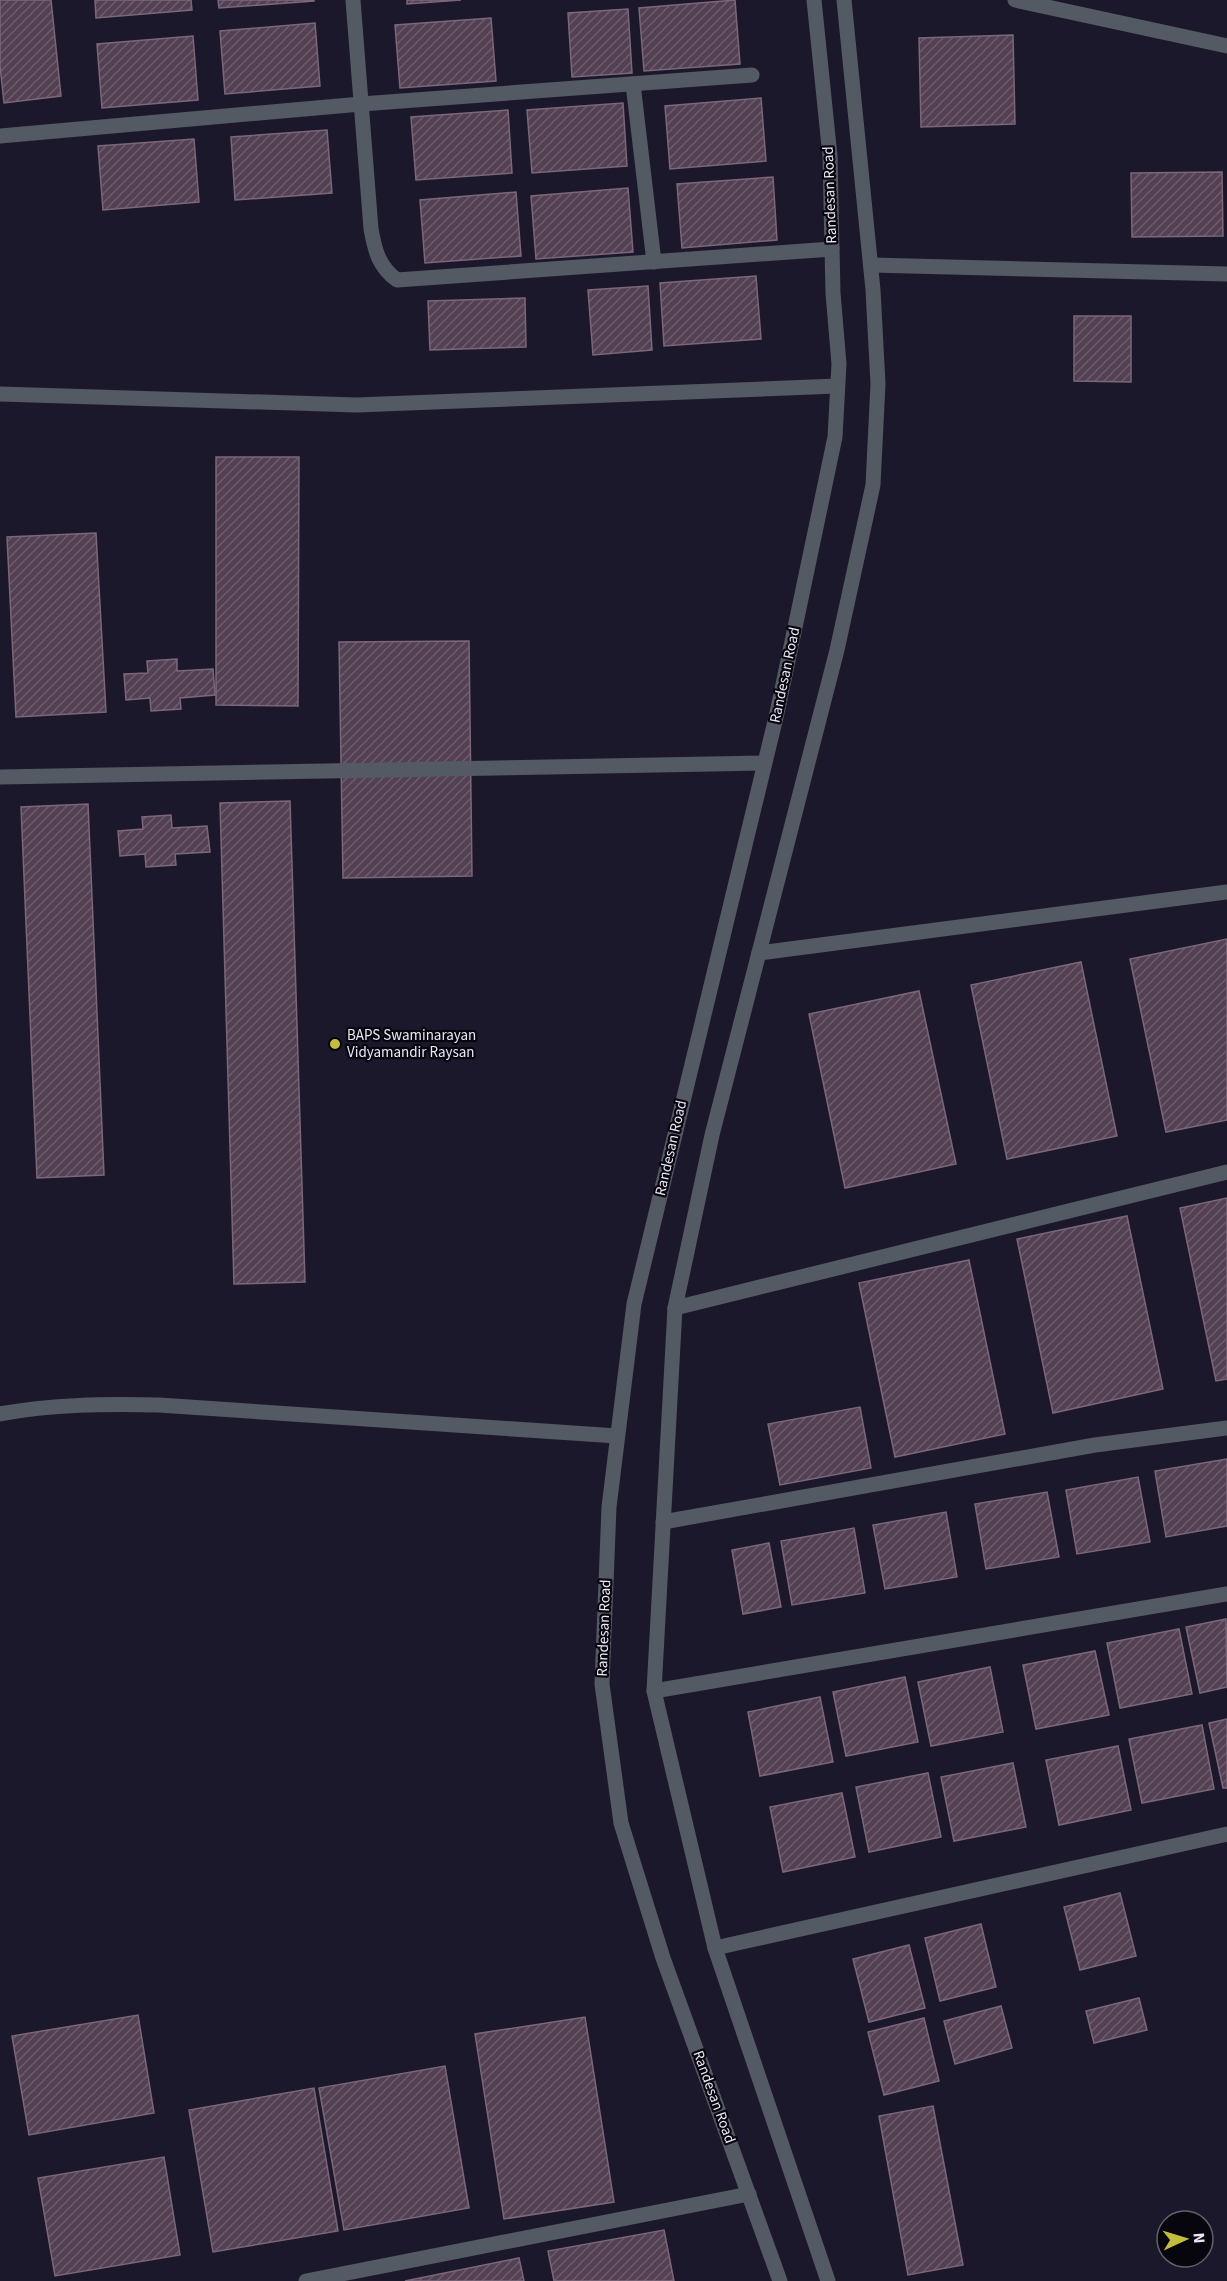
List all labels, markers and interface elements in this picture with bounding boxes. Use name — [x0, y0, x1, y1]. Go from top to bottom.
street label: Randesan Road — [818, 146, 842, 244]
street label: Randesan Road — [765, 625, 805, 725]
place label: BAPS Swaminarayan Vidyamandir Raysan — [347, 1025, 476, 1063]
marker: BAPS Swaminarayan Vidyamandir Raysan — [328, 1037, 342, 1051]
street label: Randesan Road — [650, 1098, 692, 1198]
street label: Randesan Road — [592, 1579, 616, 1677]
street label: Randesan Road — [687, 2048, 741, 2146]
north arrow — [1155, 2209, 1215, 2269]
text: N — [1188, 2232, 1210, 2244]

